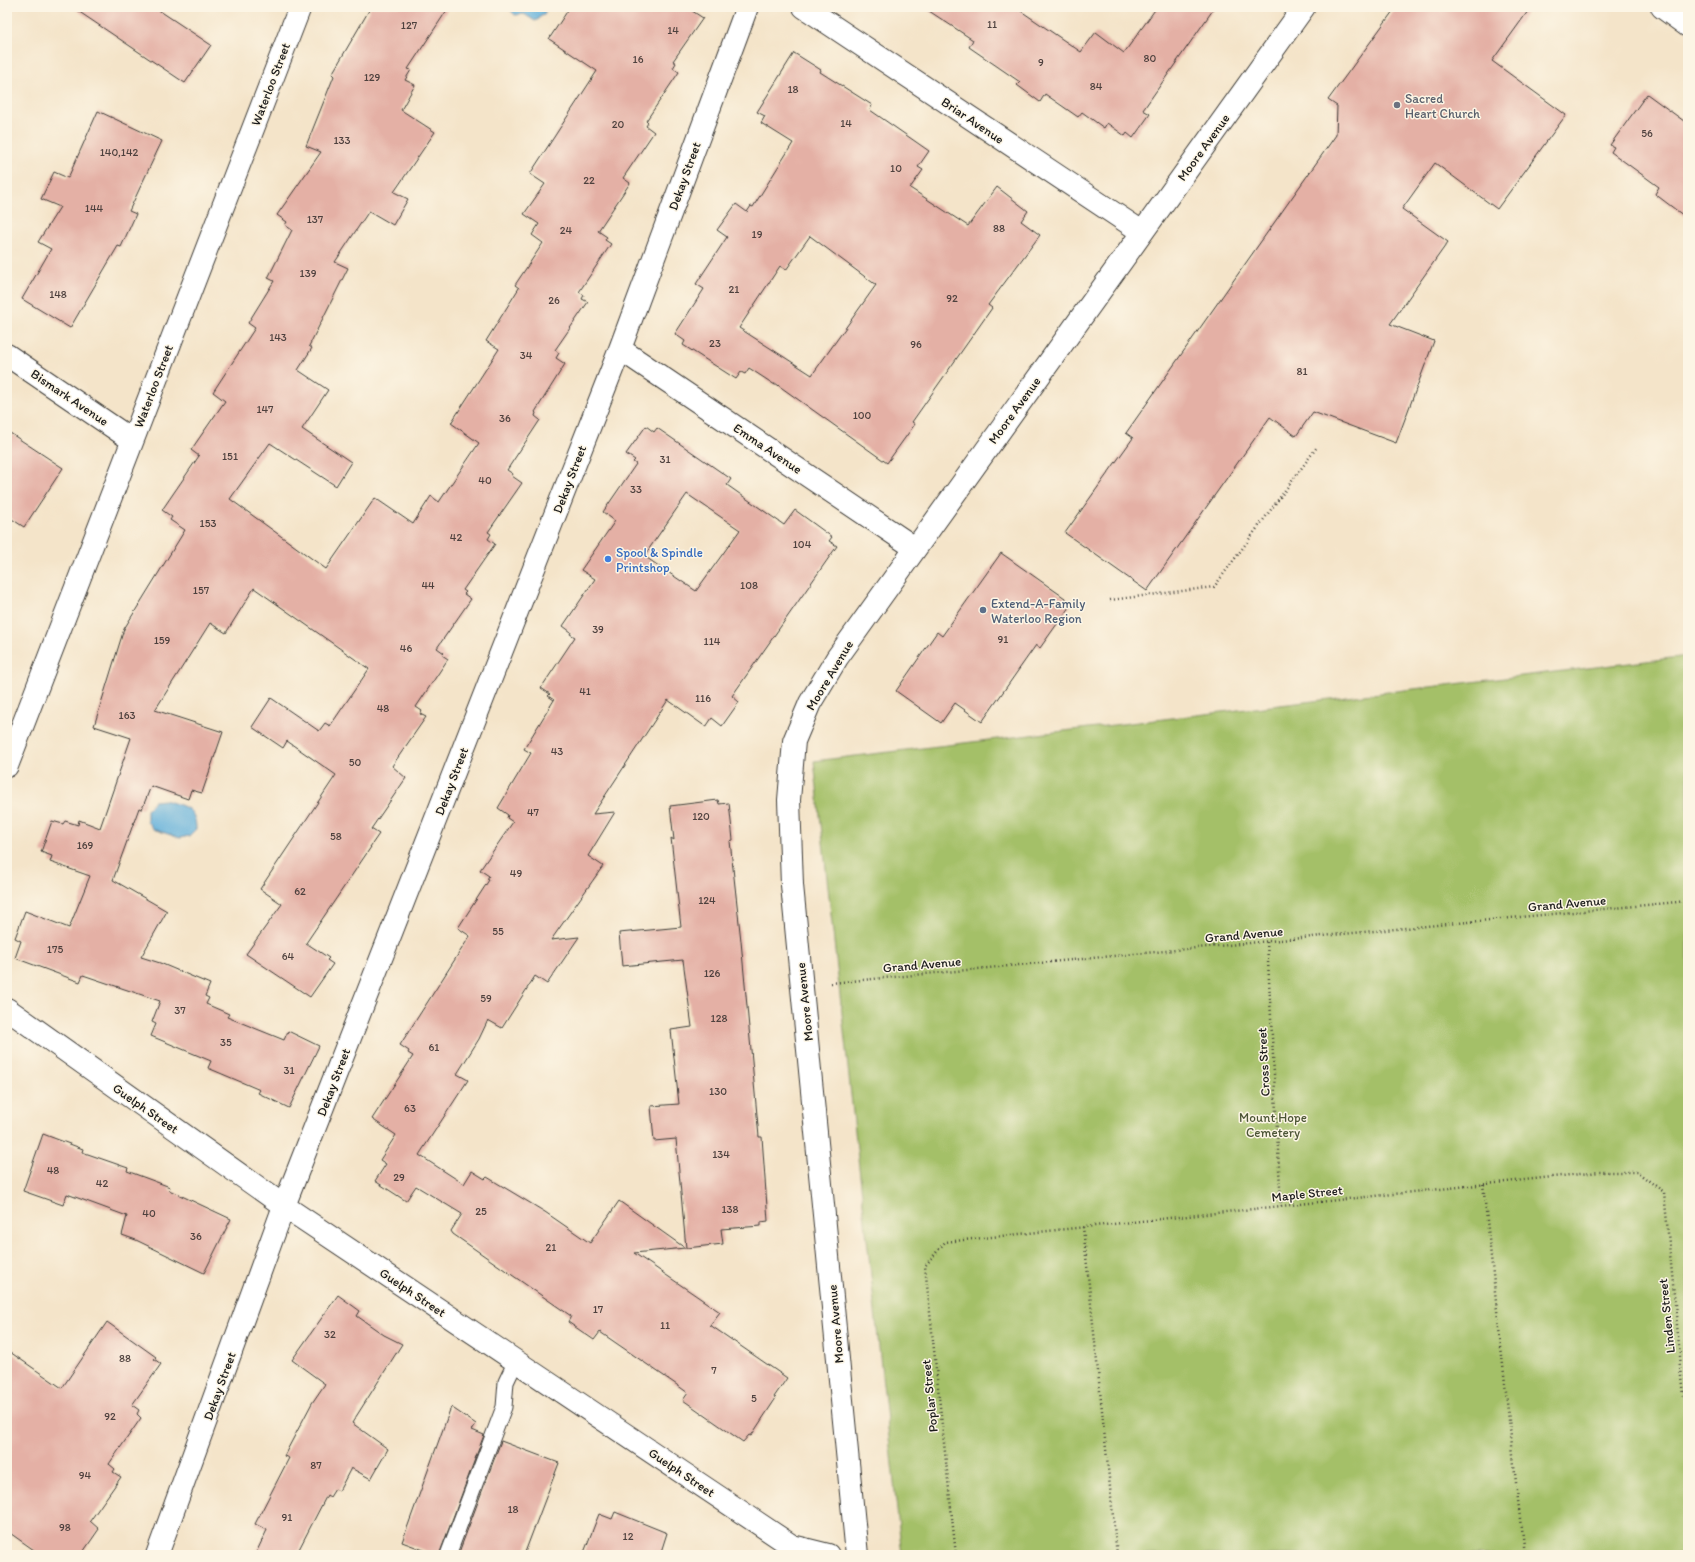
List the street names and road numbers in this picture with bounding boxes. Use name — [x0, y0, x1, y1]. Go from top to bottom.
street label: Waterloo Street — [248, 40, 293, 128]
street label: Briar Avenue — [938, 94, 1007, 147]
street label: Moore Avenue — [1174, 111, 1233, 184]
street label: Dekay Street — [665, 140, 704, 212]
street label: Waterloo Street — [131, 342, 176, 430]
street label: Bismark Avenue — [28, 366, 111, 429]
street label: Moore Avenue — [985, 374, 1044, 447]
street label: Emma Avenue — [731, 420, 805, 477]
street label: Dekay Street — [550, 443, 589, 515]
street label: Moore Avenue — [803, 637, 856, 713]
street label: Dekay Street — [432, 745, 471, 817]
street label: Grand Avenue — [1527, 893, 1607, 914]
street label: Grand Avenue — [1204, 924, 1284, 945]
street label: Grand Avenue — [882, 954, 962, 975]
street label: Moore Avenue — [793, 962, 816, 1042]
street label: Cross Street — [1254, 1027, 1273, 1097]
street label: Dekay Street — [314, 1046, 353, 1118]
street label: Guelph Street — [110, 1080, 181, 1137]
street label: Maple Street — [1271, 1182, 1343, 1205]
street label: Guelph Street — [377, 1265, 449, 1320]
street label: Linden Street — [1655, 1278, 1678, 1354]
street label: Moore Avenue — [825, 1284, 846, 1364]
street label: Dekay Street — [200, 1350, 239, 1422]
street label: Poplar Street — [918, 1359, 941, 1433]
street label: Guelph Street — [646, 1445, 718, 1500]

